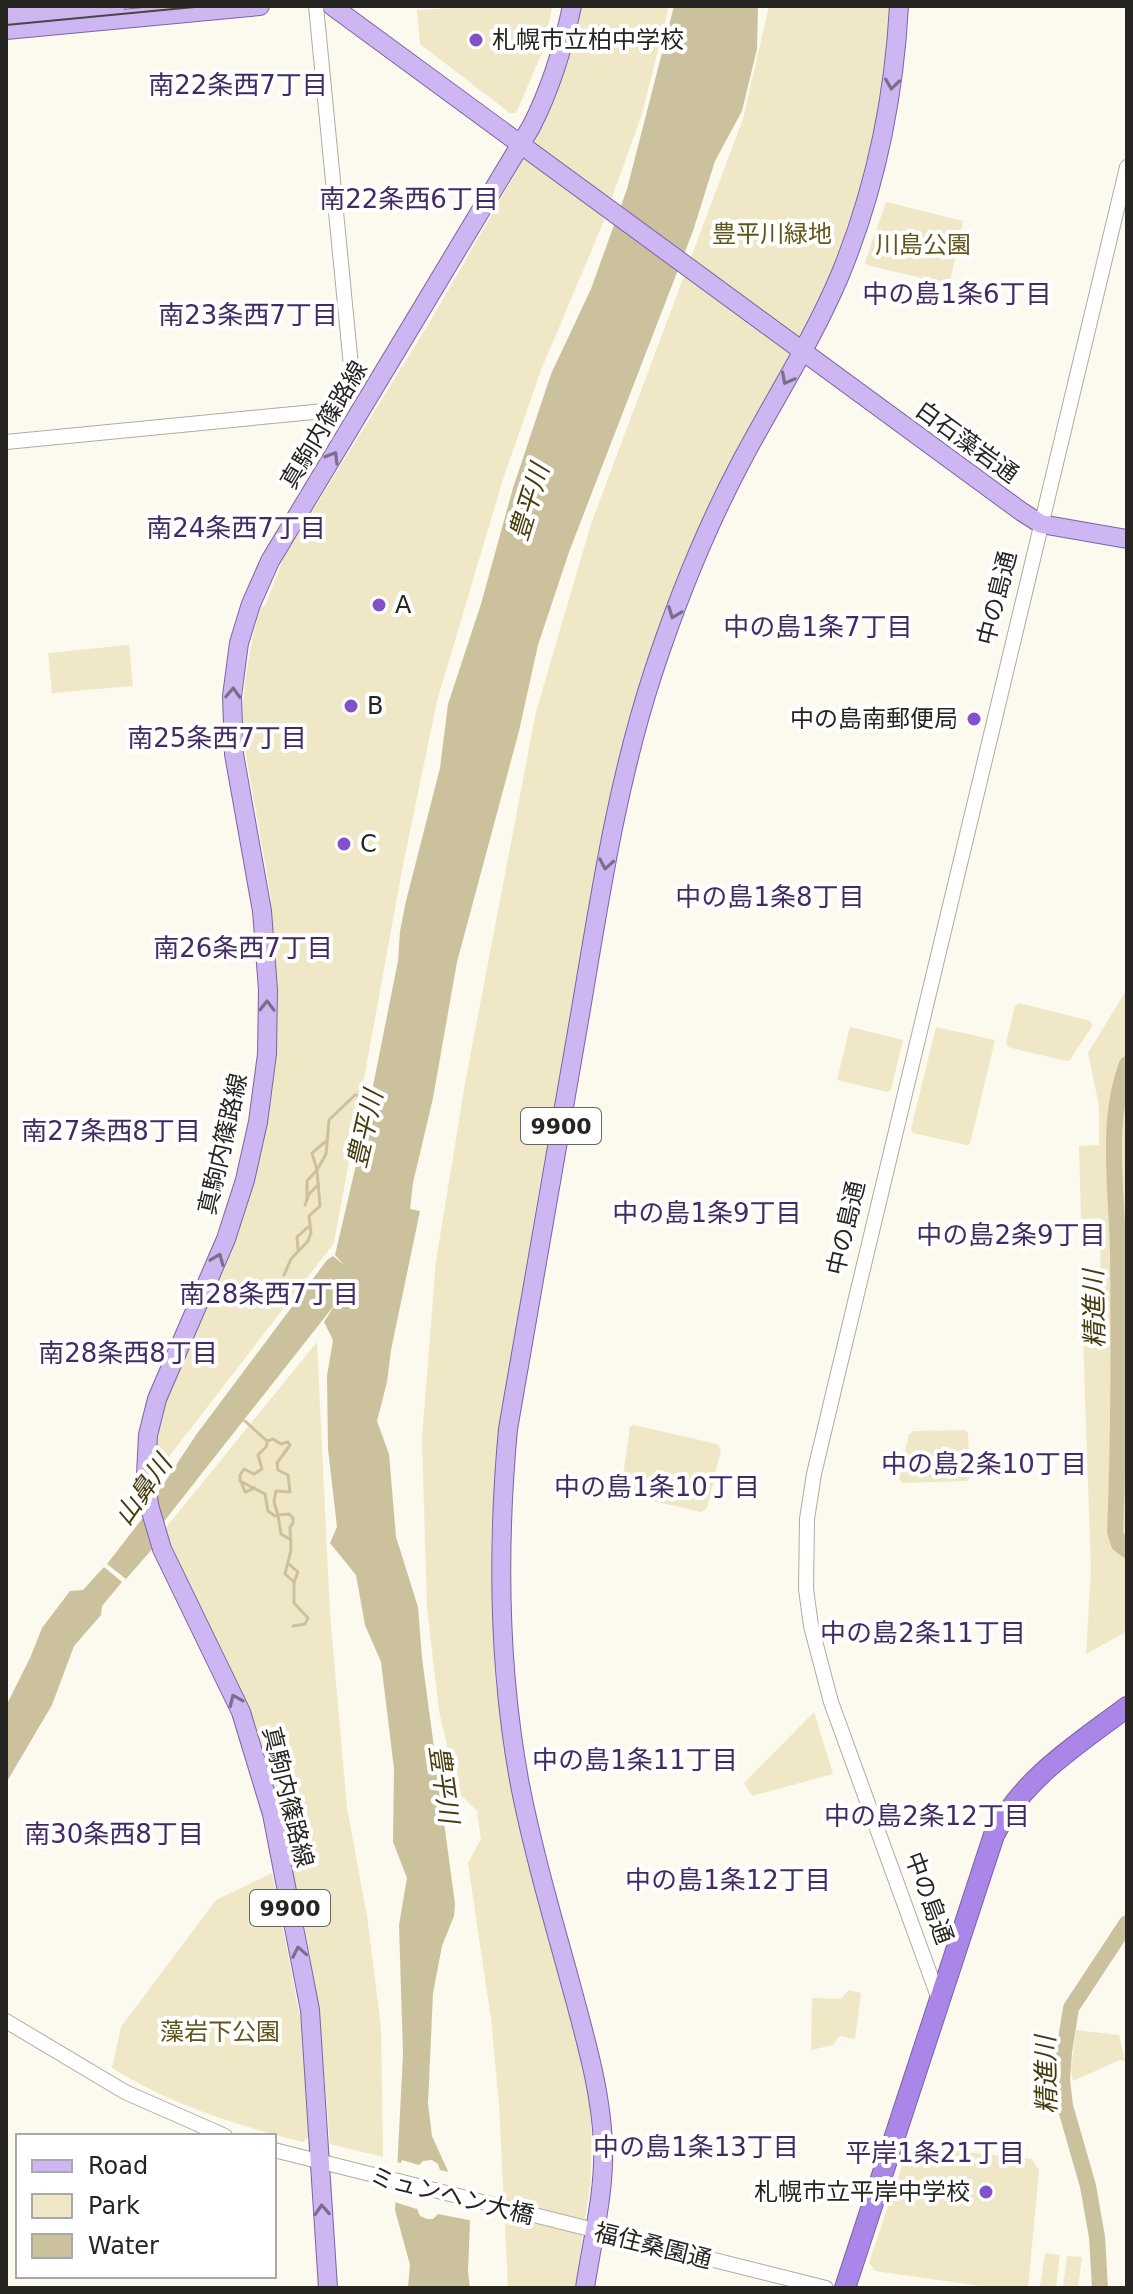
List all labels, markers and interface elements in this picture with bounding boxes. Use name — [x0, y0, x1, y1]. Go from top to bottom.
place label: 札幌市立柏中学校 — [492, 26, 684, 54]
marker: 札幌市立柏中学校 — [467, 31, 485, 49]
district label: 南22条西7丁目 — [148, 70, 328, 100]
one-way arrow — [884, 77, 901, 90]
district label: 南22条西6丁目 — [319, 184, 499, 214]
park label: 豊平川緑地 — [712, 220, 832, 248]
park label: 川島公園 — [875, 231, 971, 259]
district label: 中の島1条6丁目 — [862, 279, 1052, 309]
district label: 南23条西7丁目 — [158, 300, 338, 330]
street label: 真駒内篠路線 — [275, 356, 373, 494]
one-way arrow — [781, 371, 796, 386]
street label: 白石藻岩通 — [910, 395, 1024, 489]
one-way arrow — [323, 451, 339, 466]
water label: 豊平川 — [503, 457, 556, 544]
district label: 南24条西7丁目 — [146, 513, 326, 543]
street label: 中の島通 — [972, 548, 1022, 648]
place label: A — [395, 591, 412, 619]
marker: A — [370, 596, 388, 614]
one-way arrow — [667, 605, 684, 619]
district label: 中の島1条7丁目 — [723, 612, 913, 642]
one-way arrow — [224, 686, 241, 699]
place label: B — [367, 692, 383, 720]
marker: B — [342, 697, 360, 715]
place label: 中の島南郵便局 — [790, 705, 958, 733]
marker: 中の島南郵便局 — [965, 710, 983, 728]
district label: 南25条西7丁目 — [127, 723, 307, 753]
place label: C — [360, 830, 377, 858]
marker: C — [335, 835, 353, 853]
one-way arrow — [598, 857, 615, 871]
district label: 中の島1条8丁目 — [675, 882, 865, 912]
district label: 南26条西7丁目 — [153, 933, 333, 963]
one-way arrow — [259, 999, 276, 1012]
street label: 真駒内篠路線 — [193, 1071, 253, 1217]
water label: 豊平川 — [342, 1085, 389, 1170]
road number: 9900 — [521, 1108, 601, 1144]
district label: 南27条西8丁目 — [21, 1116, 201, 1146]
street label: 中の島通 — [822, 1178, 870, 1278]
district label: 中の島1条9丁目 — [612, 1198, 802, 1228]
district label: 中の島2条9丁目 — [916, 1220, 1106, 1250]
one-way arrow — [208, 1253, 224, 1267]
water label: 精進川 — [1078, 1267, 1110, 1348]
district label: 南28条西7丁目 — [179, 1279, 359, 1309]
district label: 南28条西8丁目 — [38, 1338, 218, 1368]
water label: 山鼻川 — [108, 1447, 179, 1531]
district label: 中の島2条10丁目 — [881, 1449, 1087, 1479]
district label: 中の島1条10丁目 — [554, 1472, 760, 1502]
district label: 中の島2条11丁目 — [820, 1618, 1026, 1648]
one-way arrow — [229, 1694, 245, 1709]
street label: 真駒内篠路線 — [257, 1724, 319, 1870]
water label: 豊平川 — [424, 1743, 465, 1828]
district label: 中の島1条11丁目 — [532, 1745, 738, 1775]
district label: 中の島2条12丁目 — [824, 1801, 1030, 1831]
district label: 南30条西8丁目 — [24, 1819, 204, 1849]
street label: 中の島通 — [899, 1848, 959, 1948]
district label: 中の島1条12丁目 — [625, 1865, 831, 1895]
road number: 9900 — [250, 1890, 330, 1926]
one-way arrow — [291, 1946, 308, 1959]
park label: 藻岩下公園 — [160, 2018, 280, 2046]
water label: 精進川 — [1030, 2033, 1062, 2114]
district label: 中の島1条13丁目 — [593, 2132, 799, 2162]
legend — [16, 2134, 276, 2278]
district label: 平岸1条21丁目 — [845, 2138, 1025, 2168]
text: Road — [88, 2152, 148, 2180]
street label: ミュンヘン大橋 — [367, 2162, 537, 2230]
place label: 札幌市立平岸中学校 — [754, 2178, 970, 2206]
marker: 札幌市立平岸中学校 — [977, 2183, 995, 2201]
text: Park — [88, 2192, 140, 2220]
one-way arrow — [313, 2203, 330, 2216]
street label: 福住桑園通 — [591, 2218, 715, 2274]
text: Water — [88, 2232, 159, 2260]

